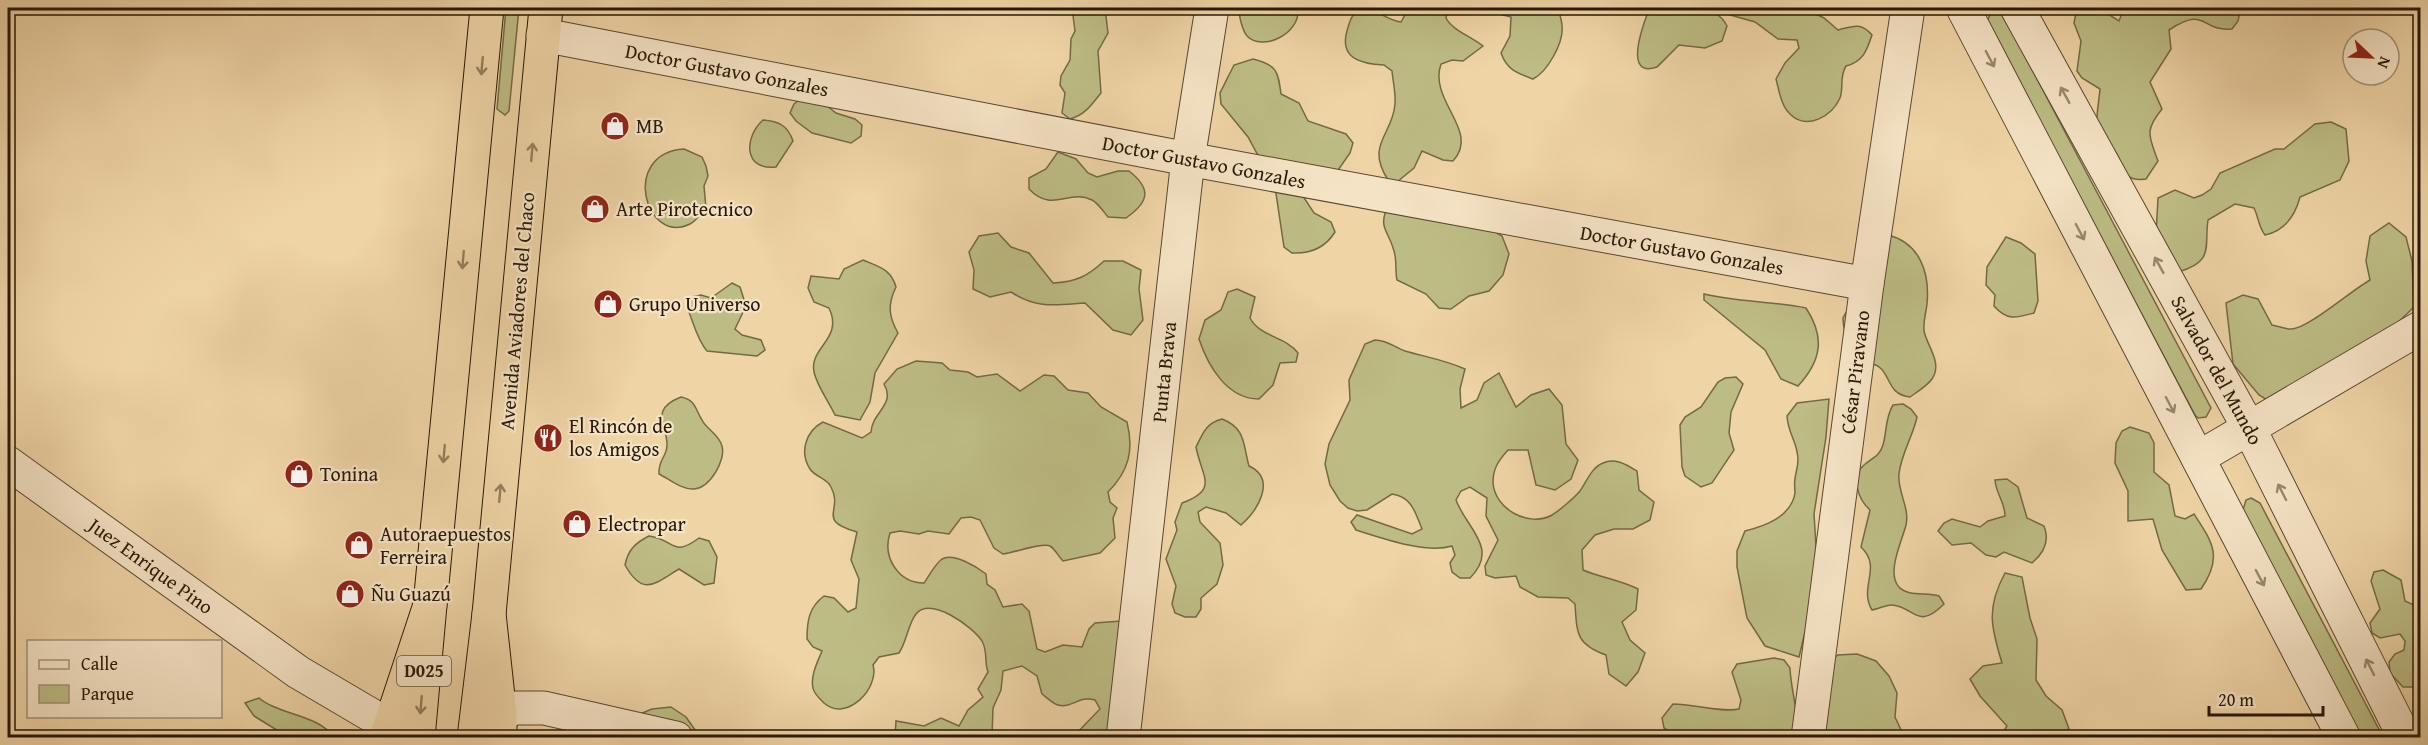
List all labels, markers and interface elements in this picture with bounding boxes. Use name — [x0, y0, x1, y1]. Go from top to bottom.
north arrow — [2341, 27, 2401, 87]
street label: Doctor Gustavo Gonzales — [623, 36, 831, 103]
one-way arrow — [1985, 50, 1996, 68]
text: N — [2372, 53, 2398, 73]
one-way arrow — [476, 55, 487, 75]
one-way arrow — [2059, 86, 2070, 104]
shop icon: MB — [599, 110, 631, 142]
place label: MB — [636, 111, 664, 140]
street label: Doctor Gustavo Gonzales — [1100, 128, 1308, 195]
one-way arrow — [527, 143, 538, 163]
street label: Avenida Aviadores del Chaco — [492, 191, 541, 431]
shop icon: Arte Pirotecnico — [579, 193, 611, 225]
place label: Arte Pirotecnico — [616, 194, 753, 223]
street label: Doctor Gustavo Gonzales — [1578, 217, 1786, 282]
one-way arrow — [2075, 223, 2086, 241]
one-way arrow — [457, 249, 468, 269]
one-way arrow — [2153, 257, 2165, 274]
shop icon: Grupo Universo — [592, 288, 624, 320]
place label: Grupo Universo — [629, 289, 761, 318]
street label: Salvador del Mundo — [2164, 290, 2271, 450]
street label: César Piravano — [1833, 308, 1876, 435]
street label: Punta Brava — [1144, 320, 1183, 424]
one-way arrow — [2165, 396, 2176, 414]
place label: El Rincón de los Amigos — [569, 411, 672, 463]
restaurant icon: El Rincón de los Amigos — [532, 422, 564, 454]
one-way arrow — [438, 443, 449, 463]
shop icon: Tonina — [283, 458, 315, 490]
place label: Tonina — [320, 459, 379, 488]
one-way arrow — [495, 483, 506, 503]
one-way arrow — [2276, 484, 2287, 502]
shop icon: Electropar — [561, 508, 593, 540]
street label: Juez Enrique Pino — [81, 509, 220, 621]
place label: Electropar — [598, 509, 686, 538]
place label: Autoraepuestos Ferreira — [380, 519, 511, 571]
shop icon: Autoraepuestos Ferreira — [343, 529, 375, 561]
one-way arrow — [2255, 569, 2267, 587]
shop icon: Ñu Guazú — [334, 578, 366, 610]
place label: Ñu Guazú — [371, 579, 451, 608]
legend — [27, 640, 222, 718]
text: Calle — [81, 650, 118, 677]
road number: D025 — [397, 656, 451, 686]
one-way arrow — [2363, 658, 2375, 676]
scale bar — [2209, 679, 2323, 717]
text: Parque — [81, 680, 134, 707]
text: 20 m — [2218, 686, 2254, 713]
one-way arrow — [415, 695, 426, 715]

